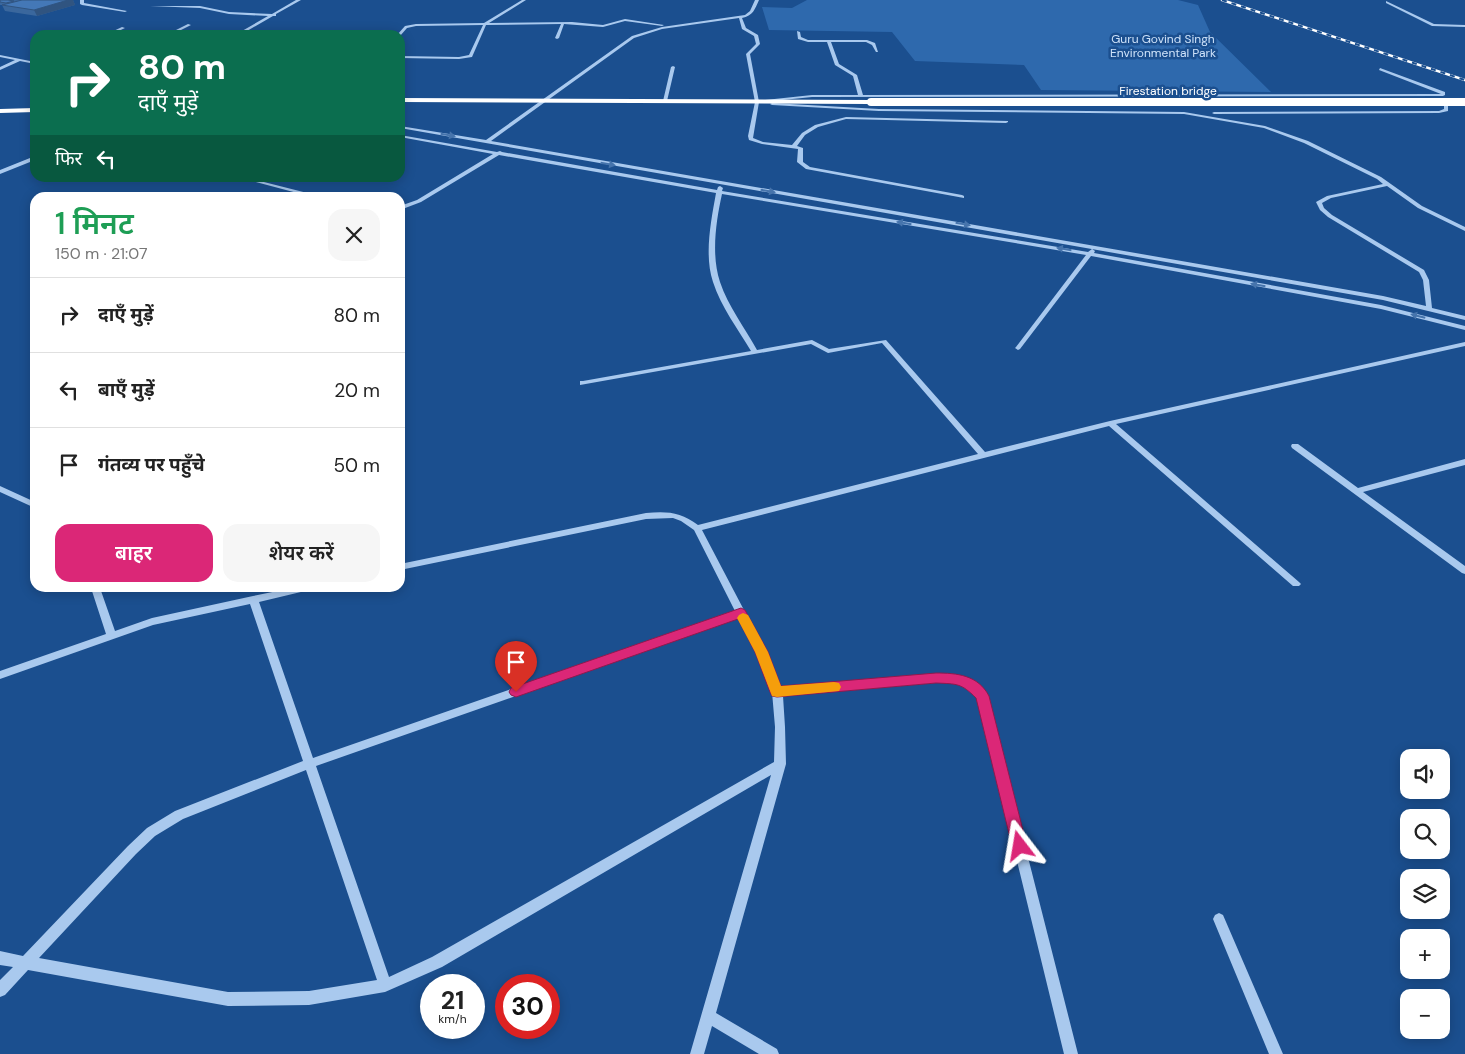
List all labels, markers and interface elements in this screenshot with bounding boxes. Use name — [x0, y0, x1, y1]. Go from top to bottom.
park label: Guru Govind Singh Environmental Park — [1110, 31, 1216, 61]
text: 80 m — [138, 44, 226, 90]
icon: right — [55, 50, 120, 115]
street label: Firestation bridge — [1119, 83, 1217, 99]
text: दाएँ मुड़ें — [138, 88, 198, 117]
one-way arrow — [440, 132, 456, 140]
icon: left — [92, 145, 120, 173]
text: फिर — [55, 146, 82, 171]
one-way arrow — [600, 160, 616, 168]
one-way arrow — [761, 188, 777, 196]
text: 1 मिनट — [55, 204, 134, 243]
button: close — [328, 209, 380, 261]
one-way arrow — [895, 218, 911, 226]
one-way arrow — [955, 221, 971, 229]
text: 150 m · 21:07 — [55, 243, 148, 264]
one-way arrow — [1056, 245, 1072, 253]
one-way arrow — [1250, 280, 1266, 288]
icon: right — [55, 301, 83, 329]
text: दाएँ मुड़ें — [98, 302, 153, 327]
text: 80 m — [333, 303, 380, 328]
one-way arrow — [1410, 312, 1425, 320]
icon: left — [55, 376, 83, 404]
text: बाएँ मुड़ें — [98, 377, 155, 402]
text: 20 m — [334, 378, 380, 403]
icon: arrive — [55, 451, 83, 479]
text: गंतव्य पर पहुँचे — [98, 452, 205, 477]
text: 50 m — [333, 453, 380, 478]
button: बाहर — [55, 524, 213, 582]
button: शेयर करें — [223, 524, 380, 582]
pin — [495, 641, 537, 692]
icon: arrive — [502, 648, 530, 676]
map controls — [1400, 749, 1450, 1039]
button: sound — [1400, 749, 1450, 799]
button: search — [1400, 809, 1450, 859]
position arrow — [993, 819, 1045, 871]
button: layers — [1400, 869, 1450, 919]
button: + — [1400, 929, 1450, 979]
speed limit sign: 30 — [495, 974, 560, 1039]
text: 21 — [441, 984, 464, 1017]
button: − — [1400, 989, 1450, 1039]
text: km/h — [438, 1011, 467, 1027]

